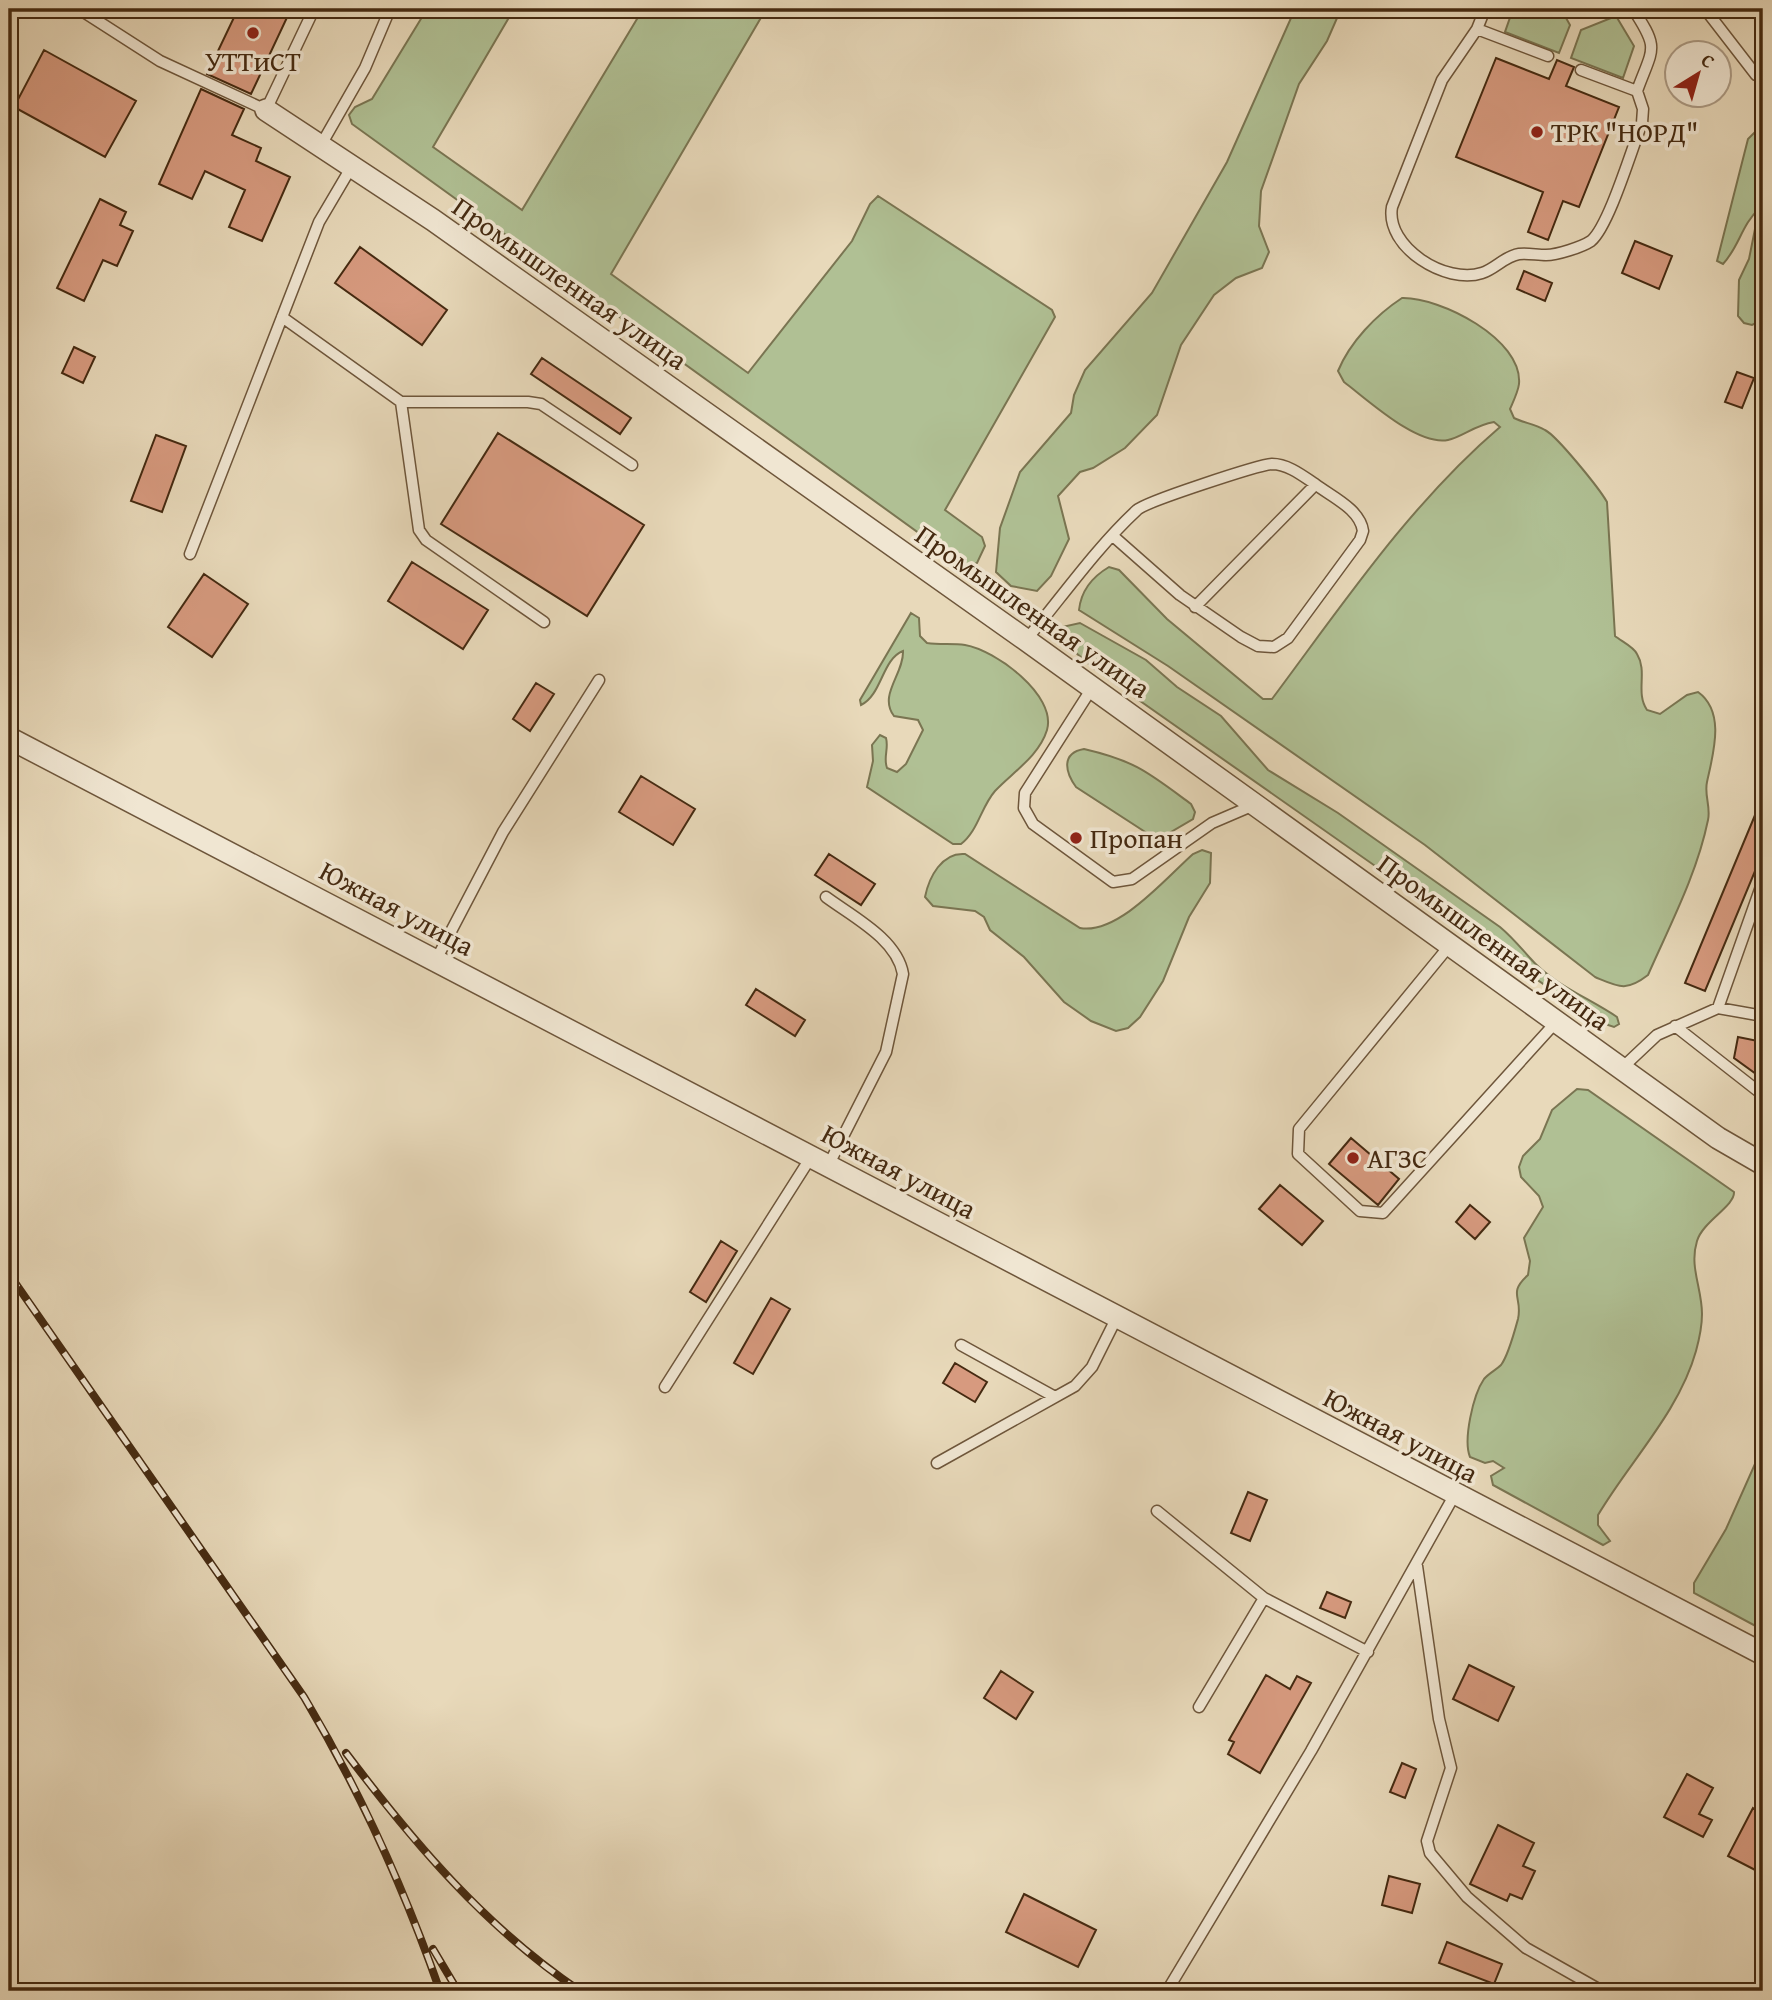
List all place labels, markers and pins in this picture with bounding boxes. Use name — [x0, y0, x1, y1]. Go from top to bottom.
marker: УТТиСТ — [245, 25, 261, 41]
place label: УТТиСТ — [205, 40, 301, 81]
place label: ТРК "НОРД" — [1551, 111, 1698, 152]
marker: ТРК "НОРД" — [1529, 124, 1545, 140]
place label: Пропан — [1090, 817, 1183, 858]
marker: Пропан — [1068, 830, 1084, 846]
place label: АГЗС — [1367, 1137, 1427, 1178]
marker: АГЗС — [1345, 1150, 1361, 1166]

